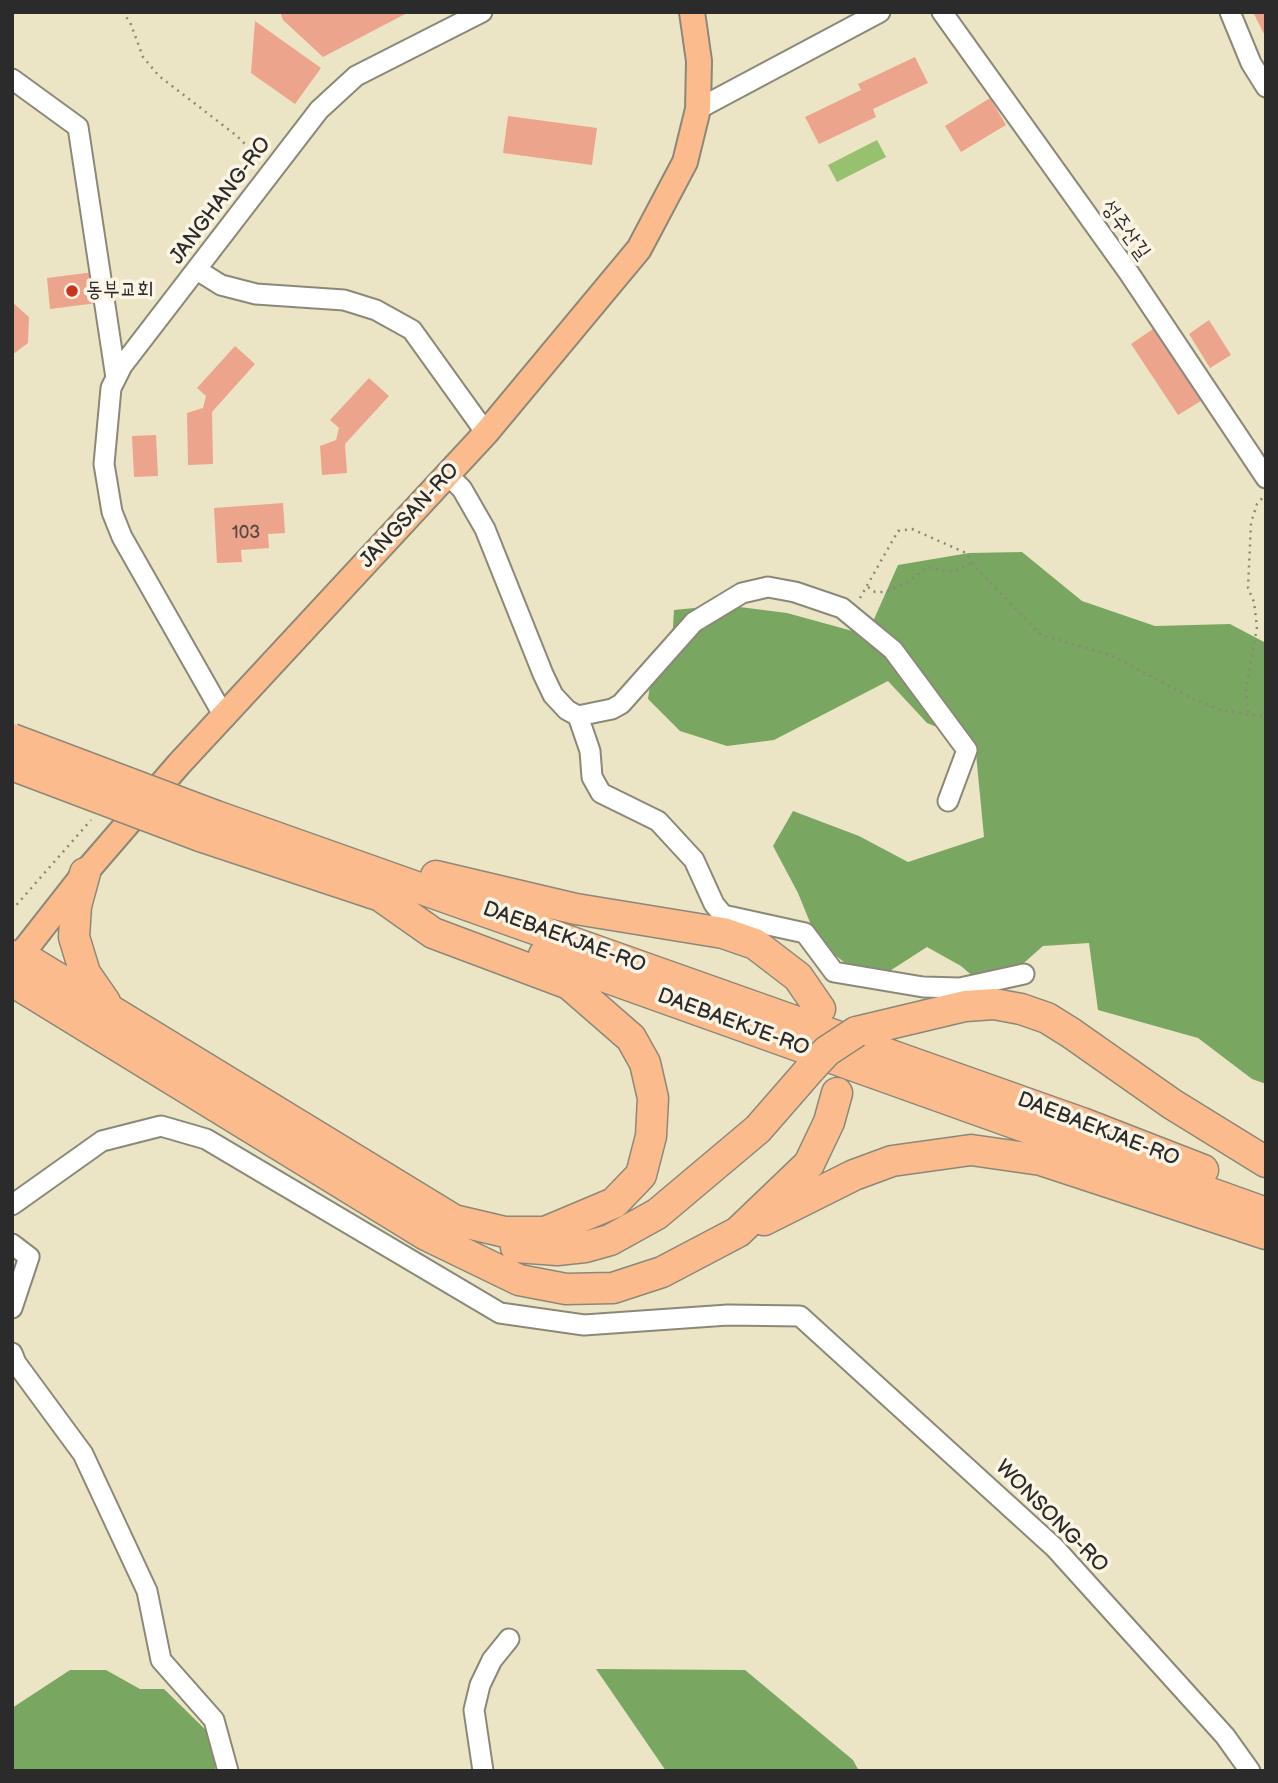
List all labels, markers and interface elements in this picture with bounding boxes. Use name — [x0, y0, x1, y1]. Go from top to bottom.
street label: JANGHANG-RO — [165, 132, 277, 270]
street label: 성주산길 — [1095, 195, 1155, 265]
place label: 동부교회 — [86, 278, 154, 304]
marker: 동부교회 — [64, 283, 80, 299]
street label: JANGSAN-RO — [355, 458, 465, 574]
house number: 103 — [232, 522, 260, 544]
street label: DAEBAEKJAE-RO — [479, 897, 649, 979]
street label: DAEBAEKJE-RO — [654, 984, 812, 1062]
street label: DAEBAEKJAE-RO — [1014, 1088, 1182, 1172]
street label: WONSONG-RO — [989, 1455, 1113, 1579]

